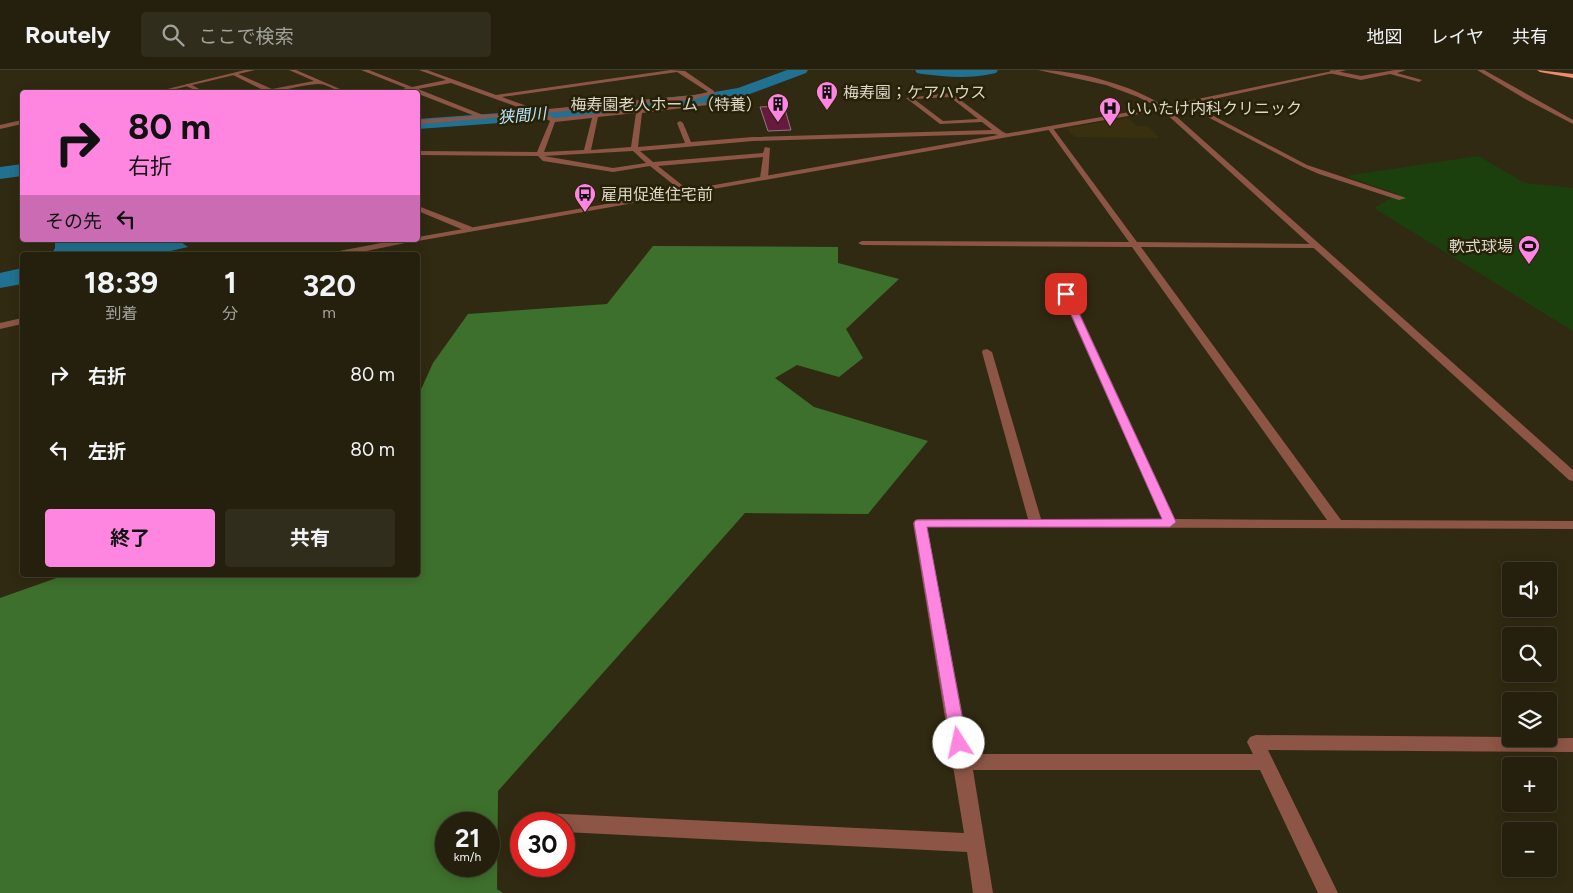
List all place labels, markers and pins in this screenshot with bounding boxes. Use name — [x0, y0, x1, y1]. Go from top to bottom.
building icon: 梅寿園；ケアハウス — [815, 80, 839, 111]
place label: 梅寿園；ケアハウス — [843, 83, 986, 102]
building icon: 梅寿園老人ホーム（特養） — [766, 92, 790, 123]
place label: 梅寿園老人ホーム（特養） — [570, 95, 762, 114]
hospital icon: いいたけ内科クリニック — [1098, 96, 1122, 127]
place label: いいたけ内科クリニック — [1126, 99, 1302, 118]
bus stop icon: 雇用促進住宅前 — [573, 182, 597, 213]
place label: 雇用促進住宅前 — [601, 185, 713, 204]
sports icon: 軟式球場 — [1517, 234, 1541, 265]
place label: 軟式球場 — [1449, 237, 1513, 256]
pin — [1045, 273, 1087, 315]

